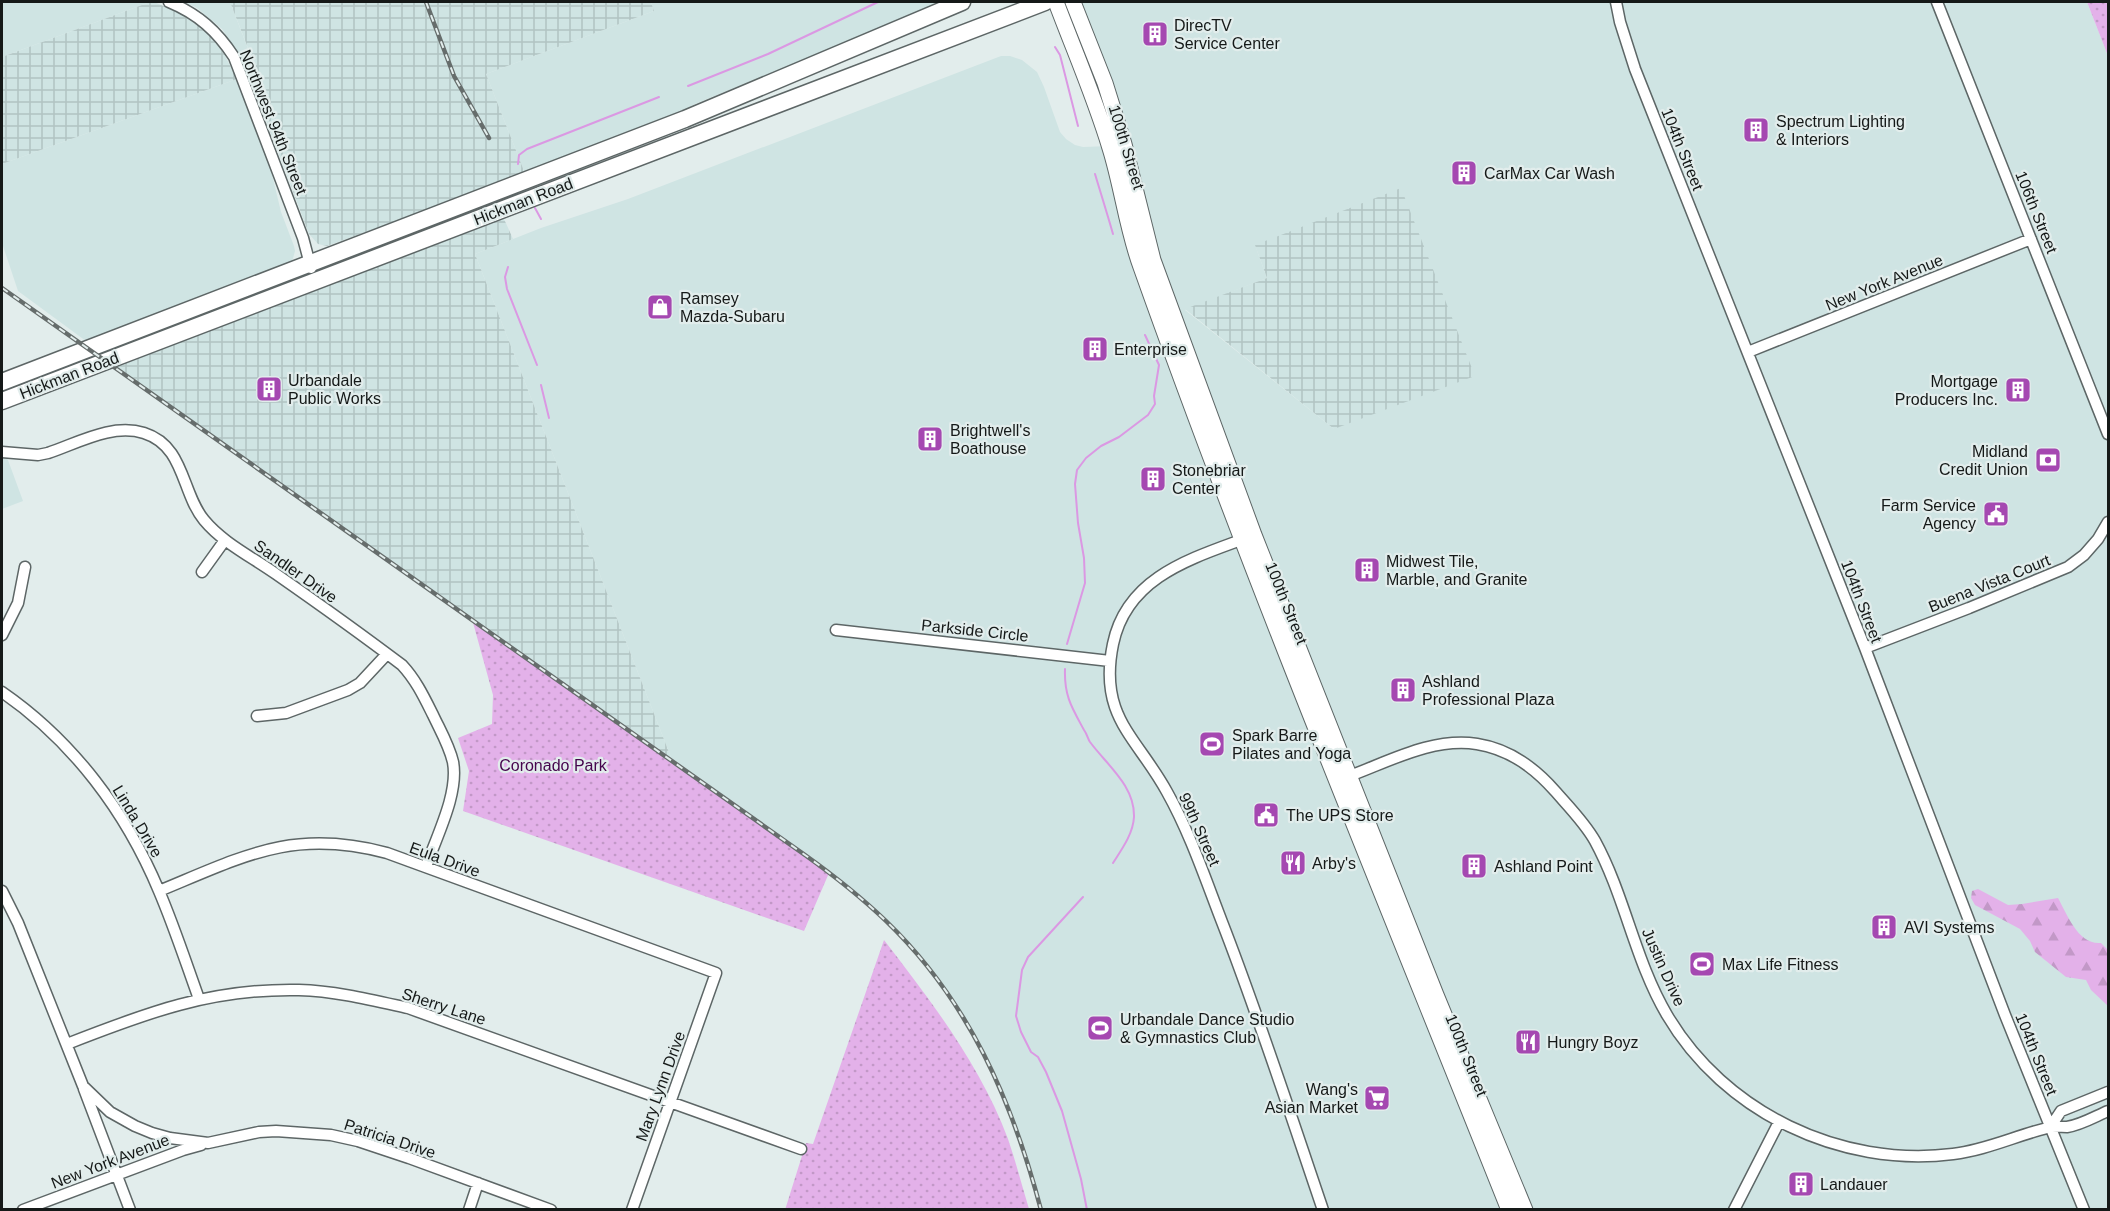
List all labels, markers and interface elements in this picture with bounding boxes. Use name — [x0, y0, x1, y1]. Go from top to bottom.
place label: DirecTV Service Center — [1174, 17, 1280, 52]
building icon: DirecTV Service Center — [1140, 19, 1170, 49]
street label: Northwest 94th Street — [237, 47, 311, 198]
street label: 100th Street — [1106, 103, 1148, 192]
street label: 104th Street — [1658, 106, 1707, 193]
place label: Spectrum Lighting & Interiors — [1776, 113, 1905, 148]
building icon: Spectrum Lighting & Interiors — [1741, 115, 1771, 145]
building icon: CarMax Car Wash — [1449, 158, 1479, 188]
place label: CarMax Car Wash — [1484, 165, 1615, 182]
street label: 106th Street — [2012, 169, 2061, 256]
street label: Hickman Road — [471, 175, 575, 228]
street label: New York Avenue — [1823, 251, 1945, 314]
place label: Ramsey Mazda-Subaru — [680, 290, 785, 325]
shop icon: Ramsey Mazda-Subaru — [645, 292, 675, 322]
building icon: Enterprise — [1080, 334, 1110, 364]
place label: Enterprise — [1114, 341, 1187, 358]
street label: Hickman Road — [17, 349, 121, 402]
place label: Urbandale Public Works — [288, 372, 381, 407]
place label: Mortgage Producers Inc. — [1895, 373, 1998, 408]
building icon: Urbandale Public Works — [254, 374, 284, 404]
building icon: Mortgage Producers Inc. — [2003, 375, 2033, 405]
place label: Brightwell's Boathouse — [950, 422, 1030, 457]
building icon: Brightwell's Boathouse — [915, 424, 945, 454]
place label: Midland Credit Union — [1939, 443, 2028, 478]
bank icon: Midland Credit Union — [2033, 445, 2063, 475]
place label: Stonebriar Center — [1172, 462, 1246, 497]
building icon: Stonebriar Center — [1138, 464, 1168, 494]
place label: Farm Service Agency — [1881, 497, 1976, 532]
public building icon: Farm Service Agency — [1981, 499, 2011, 529]
street label: Sandler Drive — [251, 537, 340, 606]
street label: Buena Vista Court — [1926, 551, 2053, 616]
place label: Midwest Tile, Marble, and Granite — [1386, 553, 1528, 588]
building icon: Midwest Tile, Marble, and Granite — [1352, 555, 1382, 585]
street label: 104th Street — [1838, 557, 1885, 645]
street label: 100th Street — [1262, 560, 1311, 647]
street label: Parkside Circle — [921, 616, 1029, 645]
place label: Ashland Professional Plaza — [1422, 673, 1555, 708]
building icon: Ashland Professional Plaza — [1388, 675, 1418, 705]
place label: Spark Barre Pilates and Yoga — [1232, 727, 1351, 762]
sports icon: Spark Barre Pilates and Yoga — [1197, 729, 1227, 759]
park label: Coronado Park — [499, 757, 608, 774]
street label: Linda Drive — [109, 782, 166, 860]
street label: 99th Street — [1176, 790, 1223, 869]
public building icon: The UPS Store — [1251, 800, 1281, 830]
place label: The UPS Store — [1286, 807, 1394, 824]
street label: Eula Drive — [407, 839, 483, 880]
restaurant icon: Arby's — [1278, 848, 1308, 878]
building icon: Ashland Point — [1459, 851, 1489, 881]
place label: Arby's — [1312, 855, 1356, 872]
place label: Ashland Point — [1494, 858, 1593, 875]
building icon: AVI Systems — [1869, 912, 1899, 942]
place label: AVI Systems — [1904, 919, 1994, 936]
street label: Justin Drive — [1639, 926, 1688, 1009]
sports icon: Max Life Fitness — [1687, 949, 1717, 979]
place label: Max Life Fitness — [1722, 956, 1838, 973]
street label: Sherry Lane — [400, 985, 488, 1028]
place label: Urbandale Dance Studio & Gymnastics Club — [1120, 1011, 1294, 1046]
street label: 104th Street — [2012, 1011, 2061, 1098]
street label: 100th Street — [1442, 1012, 1491, 1099]
sports icon: Urbandale Dance Studio & Gymnastics Club — [1085, 1013, 1115, 1043]
restaurant icon: Hungry Boyz — [1513, 1027, 1543, 1057]
street label: Mary Lynn Drive — [633, 1029, 688, 1144]
place label: Hungry Boyz — [1547, 1034, 1639, 1051]
place label: Wang's Asian Market — [1265, 1081, 1359, 1116]
supermarket icon: Wang's Asian Market — [1362, 1083, 1392, 1113]
street label: Patricia Drive — [342, 1116, 438, 1161]
street label: New York Avenue — [49, 1131, 172, 1192]
building icon: Landauer — [1786, 1169, 1816, 1199]
place label: Landauer — [1820, 1176, 1888, 1193]

